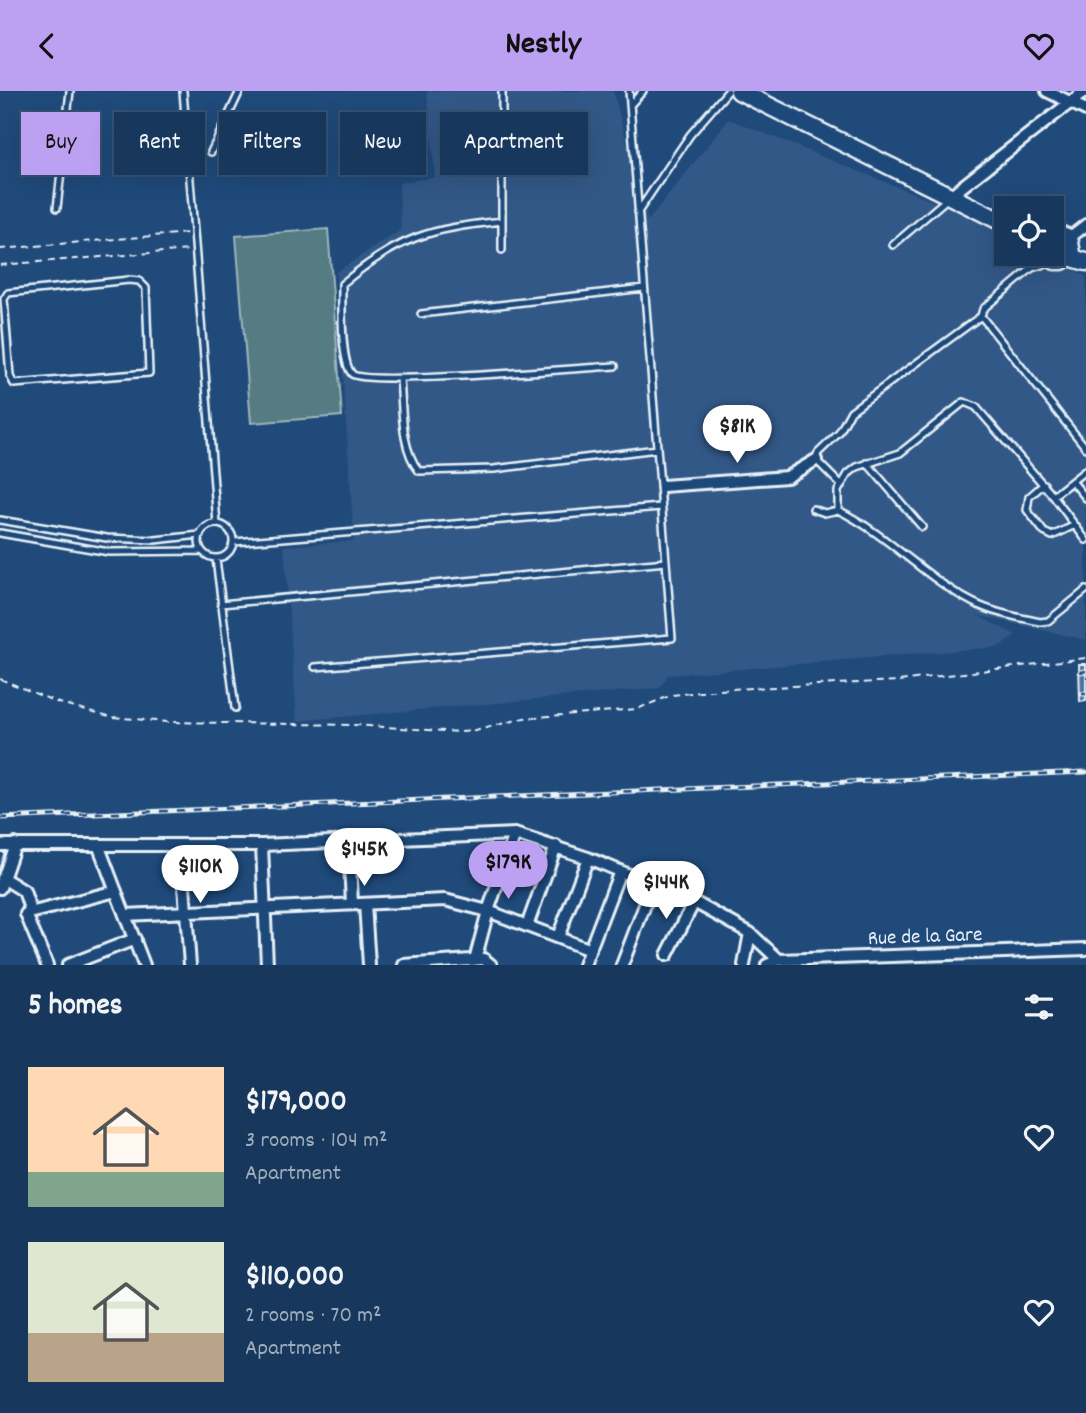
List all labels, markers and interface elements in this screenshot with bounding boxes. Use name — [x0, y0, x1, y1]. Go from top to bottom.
text: Nestly — [505, 23, 581, 69]
icon: back — [28, 27, 66, 65]
icon: heart — [1020, 27, 1058, 65]
chip: Buy — [21, 112, 100, 175]
chip: Rent — [114, 112, 205, 175]
chip: Filters — [219, 112, 326, 175]
chip: New — [340, 112, 426, 175]
chip: Apartment — [440, 112, 588, 175]
map controls — [994, 196, 1064, 266]
button: locate — [994, 196, 1064, 266]
pin: $81K — [696, 405, 778, 465]
text: $81K — [719, 411, 755, 444]
pin: $145K — [315, 829, 413, 888]
text: $145K — [340, 834, 388, 867]
pin: $179K — [459, 841, 557, 901]
pin: $110K — [151, 845, 249, 905]
text: $179K — [485, 847, 531, 880]
text: $110K — [178, 851, 222, 884]
pin: $144K — [617, 861, 715, 921]
text: $144K — [643, 867, 689, 900]
street label: Rue de la Gare — [867, 921, 983, 955]
text: 5 homes — [28, 986, 122, 1029]
icon: filters — [1020, 988, 1058, 1026]
text: $179,000 — [245, 1082, 347, 1125]
icon: home — [84, 1095, 168, 1179]
icon: heart — [1020, 1118, 1058, 1156]
text: 3 rooms · 104 m² — [245, 1125, 387, 1158]
text: Apartment — [245, 1158, 341, 1191]
text: $110,000 — [245, 1257, 344, 1300]
icon: home — [84, 1270, 168, 1354]
icon: heart — [1020, 1293, 1058, 1331]
text: 2 rooms · 70 m² — [245, 1300, 381, 1333]
text: Apartment — [245, 1333, 341, 1366]

